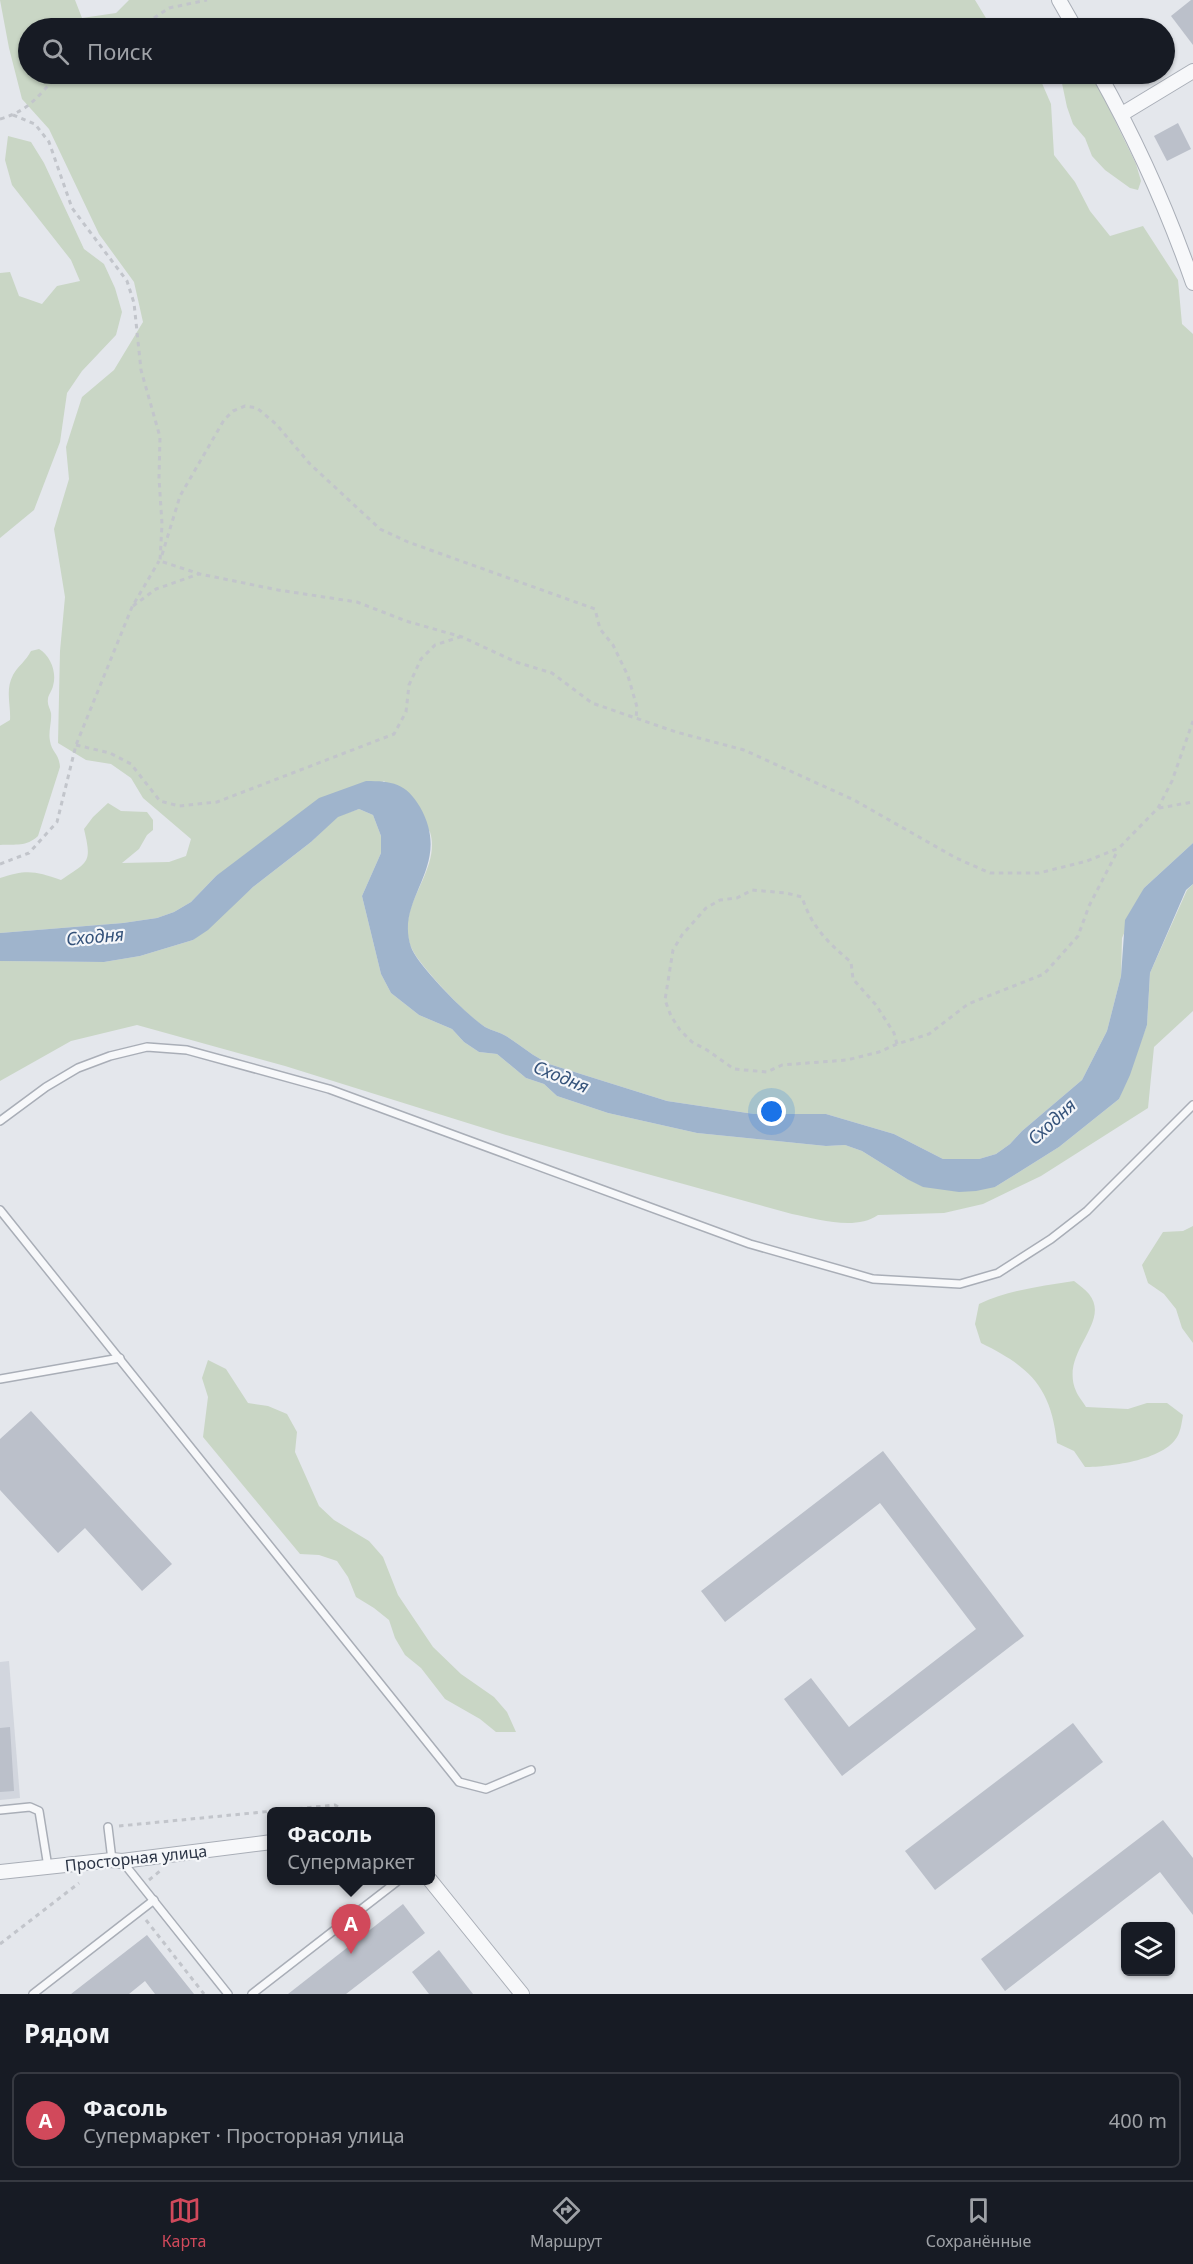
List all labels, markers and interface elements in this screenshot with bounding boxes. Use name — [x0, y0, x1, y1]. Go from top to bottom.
search box — [18, 18, 1175, 84]
icon: search — [39, 35, 72, 68]
text: Поиск — [87, 36, 152, 66]
water label: Сходня — [65, 922, 125, 950]
water label: Сходня — [530, 1054, 593, 1098]
water label: Сходня — [1022, 1093, 1081, 1150]
your location — [757, 1097, 786, 1126]
popup — [267, 1807, 435, 1885]
text: Фасоль — [287, 1818, 372, 1848]
street label: Просторная улица — [64, 1840, 208, 1876]
text: Супермаркет — [287, 1848, 415, 1875]
pin: A — [332, 1904, 370, 1954]
map controls — [1121, 1922, 1175, 1976]
button: layers — [1121, 1922, 1175, 1976]
text: Рядом — [24, 2015, 110, 2051]
text: Фасоль — [83, 2092, 168, 2122]
text: A — [39, 2107, 52, 2134]
text: 400 m — [1109, 2107, 1167, 2134]
text: Супермаркет · Просторная улица — [83, 2122, 405, 2149]
tab: Карта — [162, 2194, 206, 2252]
tab: Маршрут — [530, 2194, 602, 2252]
tab: Сохранённые — [926, 2194, 1031, 2252]

